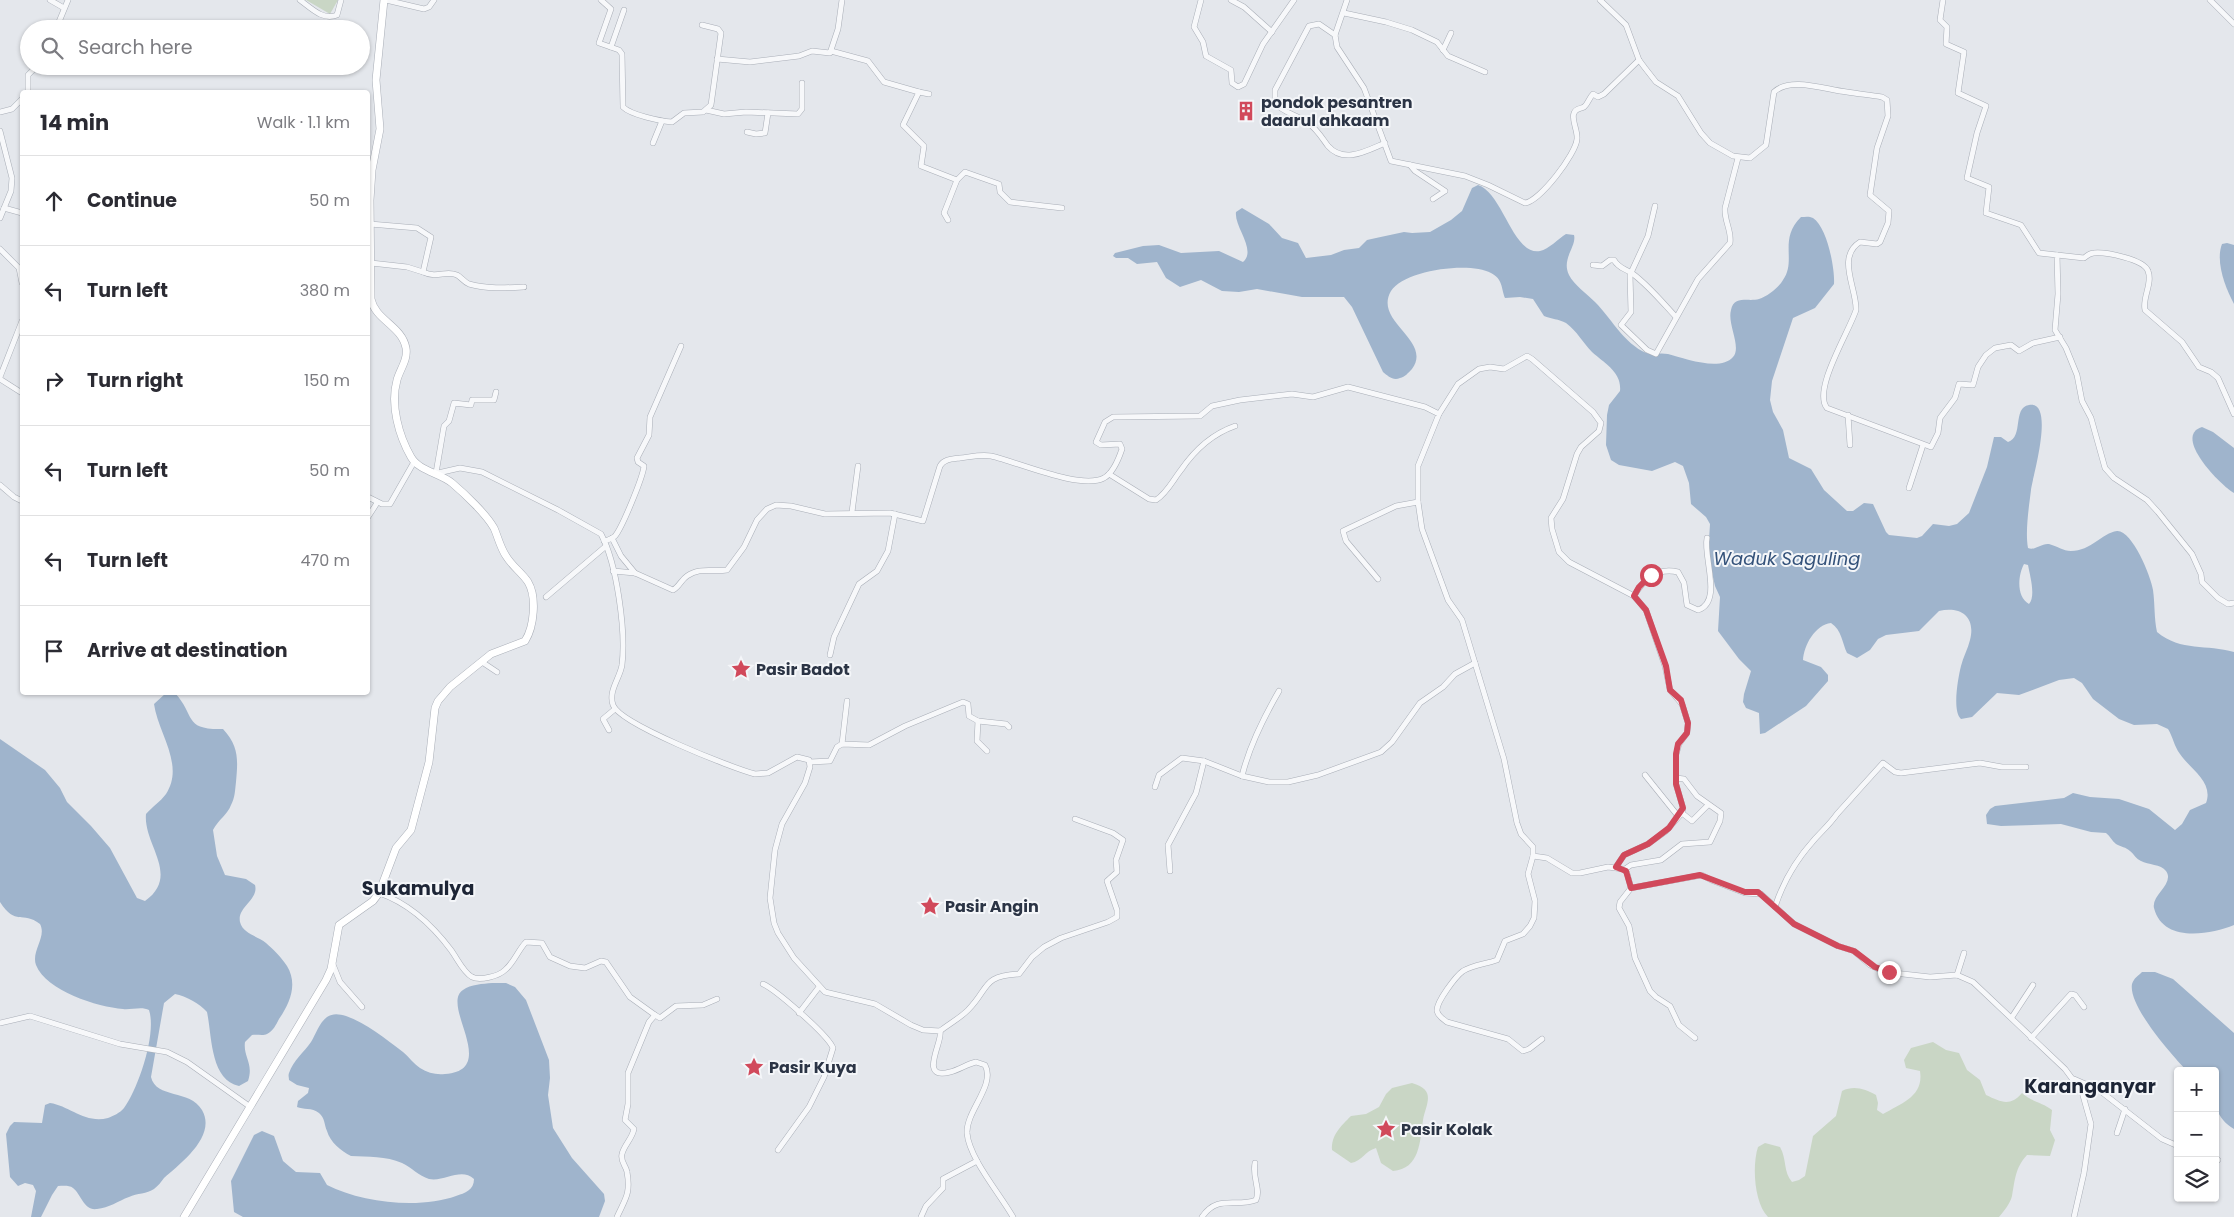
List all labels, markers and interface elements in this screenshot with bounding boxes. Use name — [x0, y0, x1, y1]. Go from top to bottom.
search box — [20, 20, 370, 75]
icon: search — [38, 34, 66, 62]
text: Search here — [78, 34, 192, 61]
place label: pondok pesantren daarul ahkaam — [1261, 91, 1412, 132]
building icon: pondok pesantren daarul ahkaam — [1235, 100, 1257, 122]
text: 14 min — [40, 108, 109, 137]
text: Walk · 1.1 km — [257, 111, 350, 134]
icon: ahead — [40, 187, 68, 215]
text: Continue — [87, 187, 177, 214]
text: 50 m — [309, 189, 350, 212]
icon: left — [40, 277, 68, 305]
text: Turn left — [87, 277, 168, 304]
text: 380 m — [300, 279, 350, 302]
icon: right — [40, 367, 68, 395]
text: Turn right — [87, 367, 183, 394]
text: 150 m — [304, 369, 350, 392]
icon: left — [40, 457, 68, 485]
text: Turn left — [87, 457, 168, 484]
text: 50 m — [309, 459, 350, 482]
water label: Waduk Saguling — [1714, 546, 1860, 571]
icon: left — [40, 547, 68, 575]
text: Turn left — [87, 547, 168, 574]
text: 470 m — [300, 549, 350, 572]
route start — [1640, 564, 1663, 587]
icon: arrive — [40, 637, 68, 665]
text: Arrive at destination — [87, 637, 288, 664]
place icon: Pasir Badot — [730, 658, 752, 680]
place label: Pasir Badot — [756, 658, 850, 681]
district label: Sukamulya — [362, 875, 474, 902]
place icon: Pasir Angin — [919, 895, 941, 917]
place label: Pasir Angin — [945, 895, 1039, 918]
route end — [1878, 961, 1901, 984]
place icon: Pasir Kuya — [743, 1056, 765, 1078]
place label: Pasir Kuya — [769, 1056, 857, 1079]
map controls — [2174, 1067, 2219, 1202]
button: + — [2174, 1067, 2219, 1112]
district label: Karanganyar — [2024, 1073, 2156, 1100]
button: − — [2174, 1112, 2219, 1157]
place icon: Pasir Kolak — [1375, 1118, 1397, 1140]
place label: Pasir Kolak — [1401, 1118, 1493, 1141]
button: layers — [2174, 1157, 2219, 1202]

